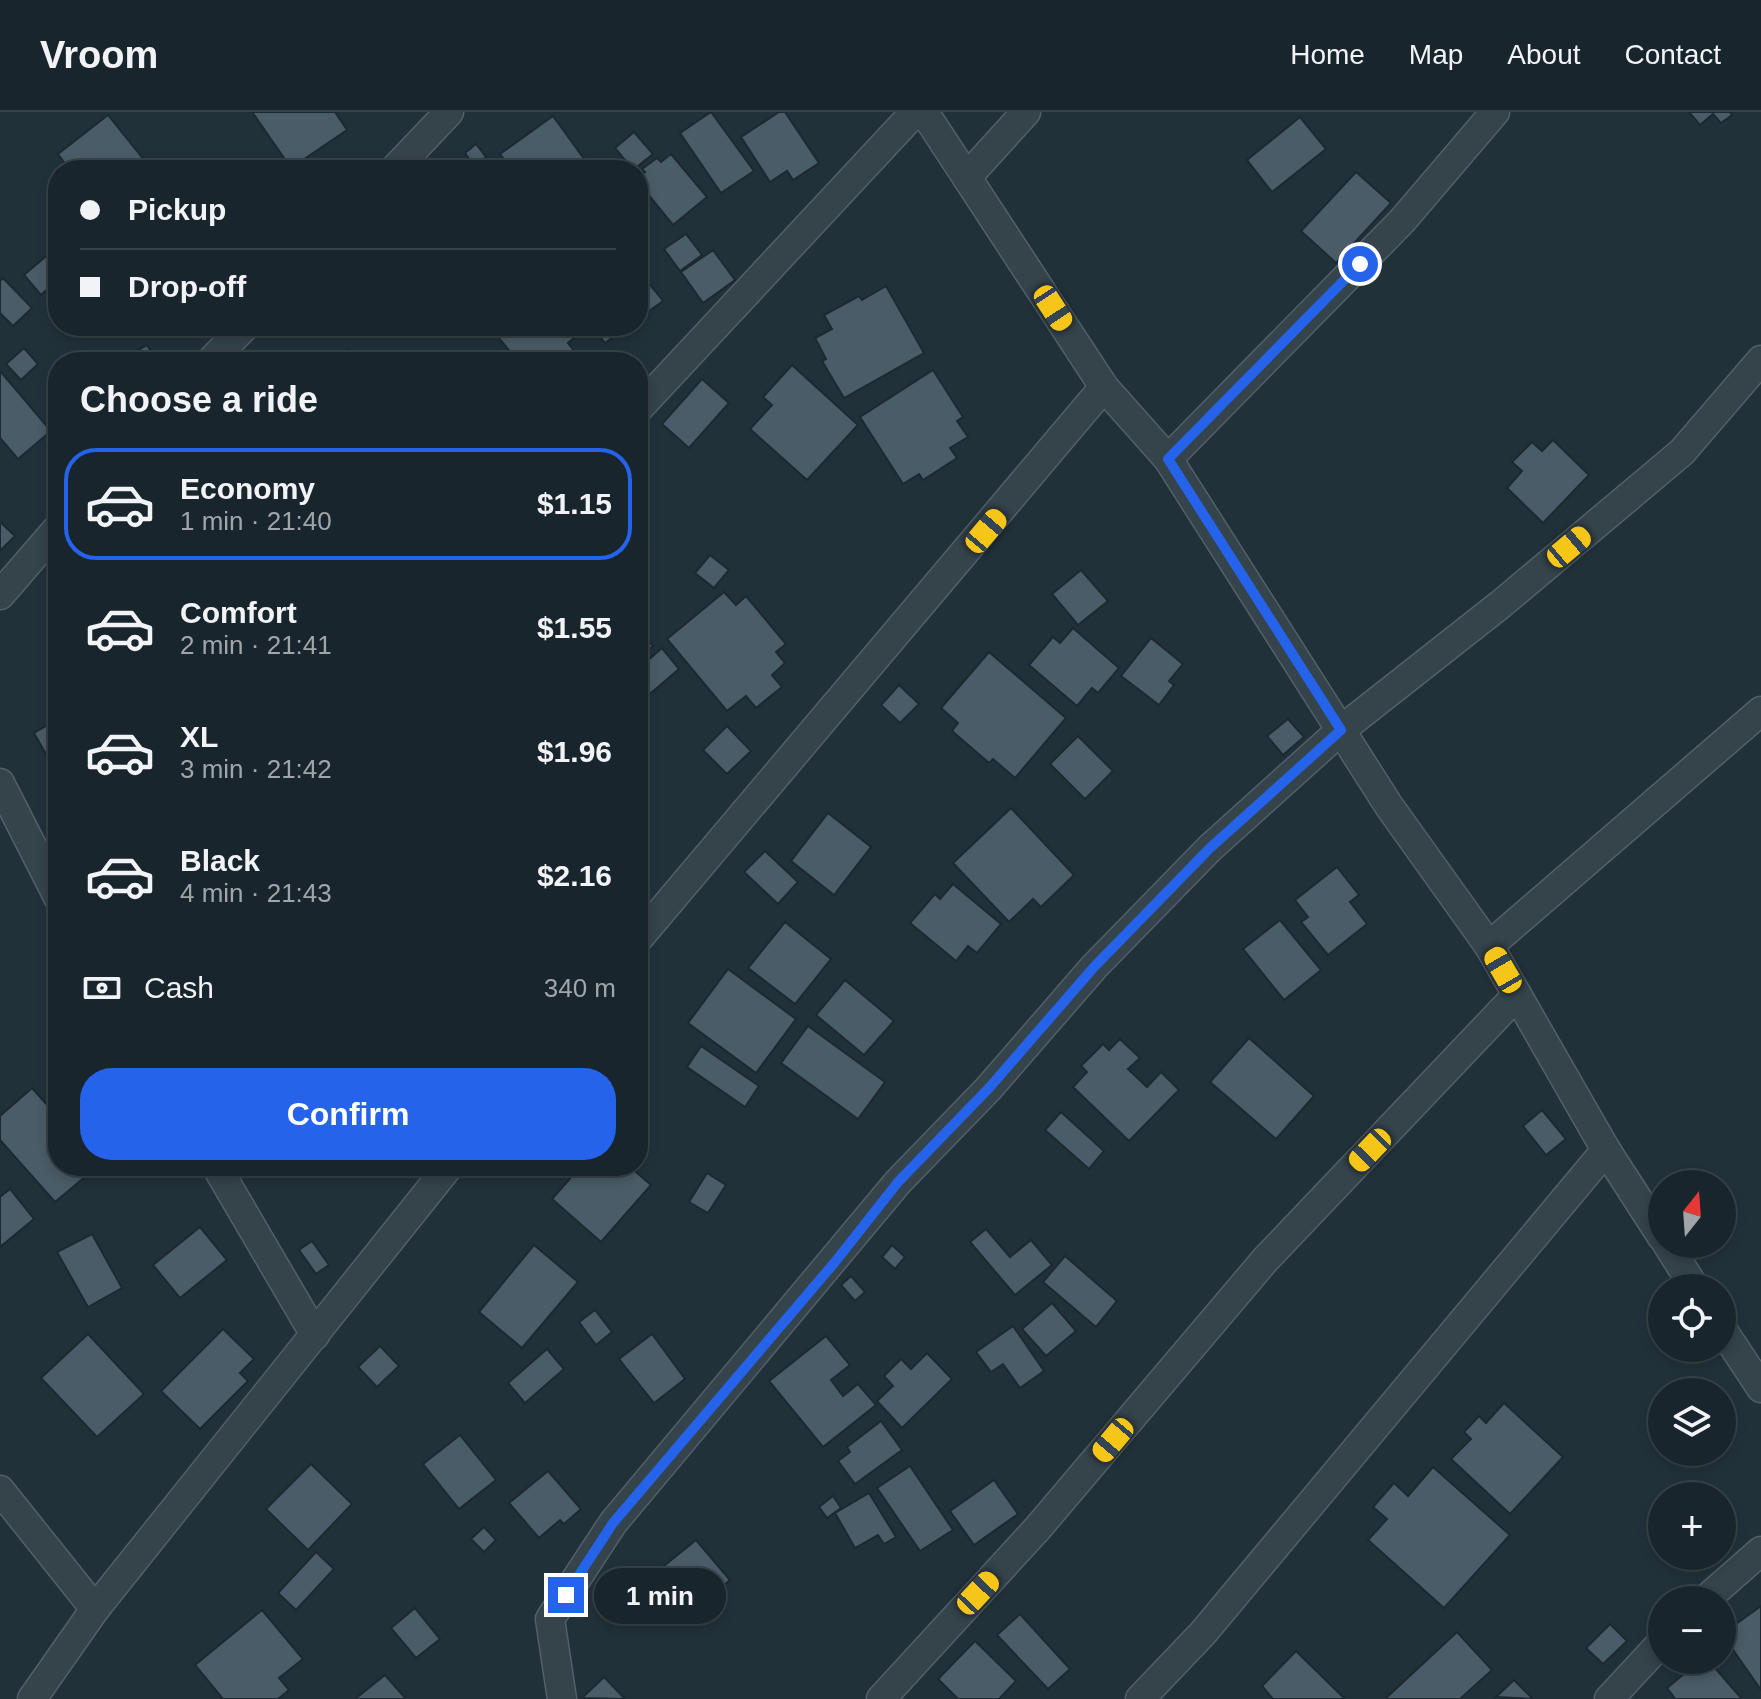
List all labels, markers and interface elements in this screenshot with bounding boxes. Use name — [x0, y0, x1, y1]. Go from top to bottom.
text: Vroom — [40, 34, 158, 76]
text: Home — [1290, 39, 1365, 70]
text: Map — [1409, 39, 1463, 70]
text: About — [1507, 39, 1581, 70]
text: Contact — [1625, 39, 1721, 70]
text: Pickup — [128, 193, 226, 226]
route start — [1342, 246, 1378, 282]
text: Drop-off — [128, 270, 246, 303]
car — [1030, 281, 1076, 335]
text: Choose a ride — [80, 379, 318, 420]
icon: car — [84, 468, 156, 540]
text: Economy — [180, 472, 315, 505]
text: $1.15 — [537, 487, 612, 520]
car — [961, 505, 1011, 557]
text: 1 min · 21:40 — [180, 506, 332, 536]
car — [1543, 522, 1595, 572]
icon: car — [84, 592, 156, 664]
text: Comfort — [180, 596, 297, 629]
text: $1.55 — [537, 611, 612, 644]
text: 2 min · 21:41 — [180, 630, 332, 660]
icon: car — [84, 716, 156, 788]
text: XL — [180, 720, 218, 753]
text: $1.96 — [537, 735, 612, 768]
text: 3 min · 21:42 — [180, 754, 332, 784]
icon: car — [84, 840, 156, 912]
text: Black — [180, 844, 260, 877]
text: $2.16 — [537, 859, 612, 892]
text: 4 min · 21:43 — [180, 878, 332, 908]
car — [1481, 943, 1525, 997]
icon: cash — [80, 966, 124, 1010]
text: Cash — [144, 971, 214, 1004]
text: 340 m — [544, 973, 616, 1003]
button: Confirm — [80, 1068, 616, 1160]
car — [1345, 1124, 1395, 1176]
north arrow — [1648, 1170, 1736, 1258]
map controls — [1648, 1170, 1736, 1674]
button: locate — [1648, 1274, 1736, 1362]
button: layers — [1648, 1378, 1736, 1466]
car — [1088, 1414, 1138, 1466]
button: + — [1648, 1482, 1736, 1570]
callout: 1 min — [594, 1567, 726, 1623]
car — [953, 1567, 1003, 1619]
route end — [548, 1577, 584, 1613]
text: 1 min — [626, 1581, 694, 1611]
button: − — [1648, 1586, 1736, 1674]

